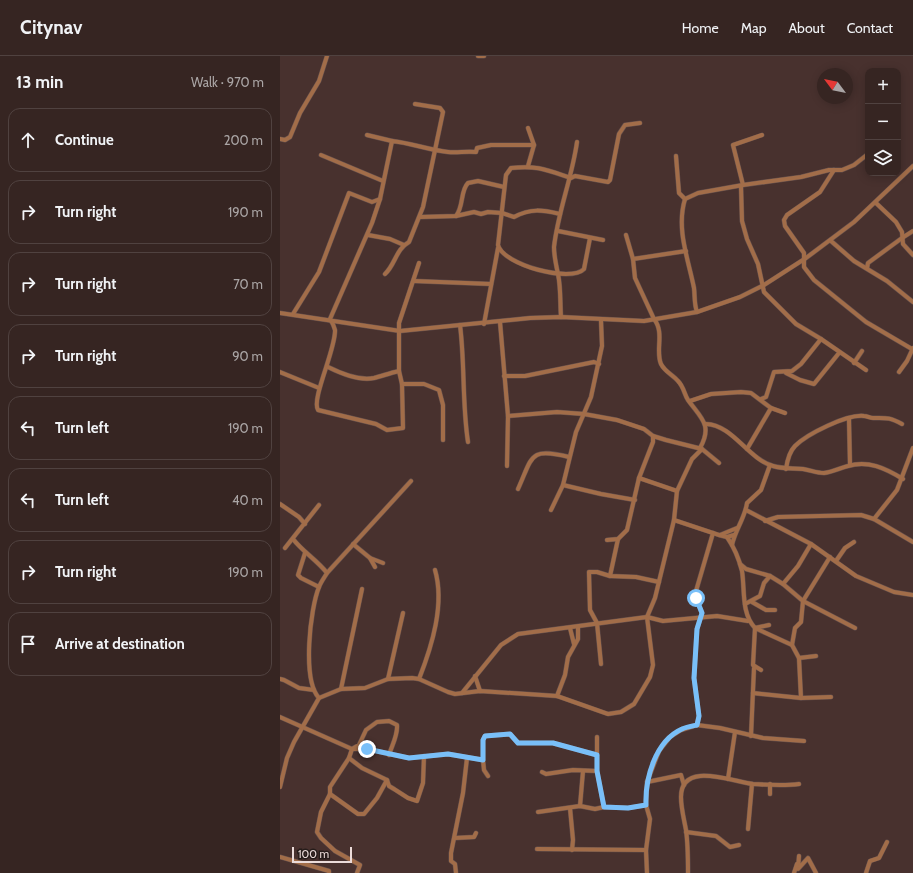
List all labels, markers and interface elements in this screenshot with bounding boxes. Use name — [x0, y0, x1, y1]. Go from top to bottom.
text: Citynav — [20, 16, 82, 39]
text: Home — [682, 19, 719, 37]
text: Map — [741, 19, 766, 37]
text: About — [788, 19, 825, 37]
text: Contact — [847, 19, 893, 37]
north arrow — [817, 68, 853, 104]
map controls — [865, 68, 901, 176]
button: + — [865, 68, 901, 104]
text: 13 min — [16, 72, 64, 92]
text: Walk · 970 m — [191, 74, 264, 90]
button: − — [865, 104, 901, 140]
icon: ahead — [17, 129, 39, 151]
text: Continue — [55, 131, 114, 149]
text: 200 m — [224, 132, 263, 148]
button: layers — [865, 140, 901, 176]
icon: right — [17, 201, 39, 223]
text: Turn right — [55, 203, 116, 221]
text: 190 m — [228, 204, 263, 220]
icon: right — [17, 273, 39, 295]
text: Turn right — [55, 275, 116, 293]
text: 70 m — [233, 276, 263, 292]
icon: right — [17, 345, 39, 367]
text: Turn right — [55, 347, 116, 365]
text: 90 m — [232, 348, 263, 364]
icon: left — [17, 417, 39, 439]
text: Turn left — [55, 419, 109, 437]
text: 190 m — [228, 420, 263, 436]
icon: left — [17, 489, 39, 511]
text: Turn left — [55, 491, 109, 509]
text: 40 m — [232, 492, 263, 508]
icon: right — [17, 561, 39, 583]
text: Turn right — [55, 563, 116, 581]
text: 190 m — [228, 564, 263, 580]
route start — [687, 589, 705, 607]
icon: arrive — [17, 633, 39, 655]
text: Arrive at destination — [55, 635, 185, 653]
route end — [358, 740, 376, 758]
scale bar — [292, 845, 352, 864]
text: 100 m — [298, 847, 329, 861]

